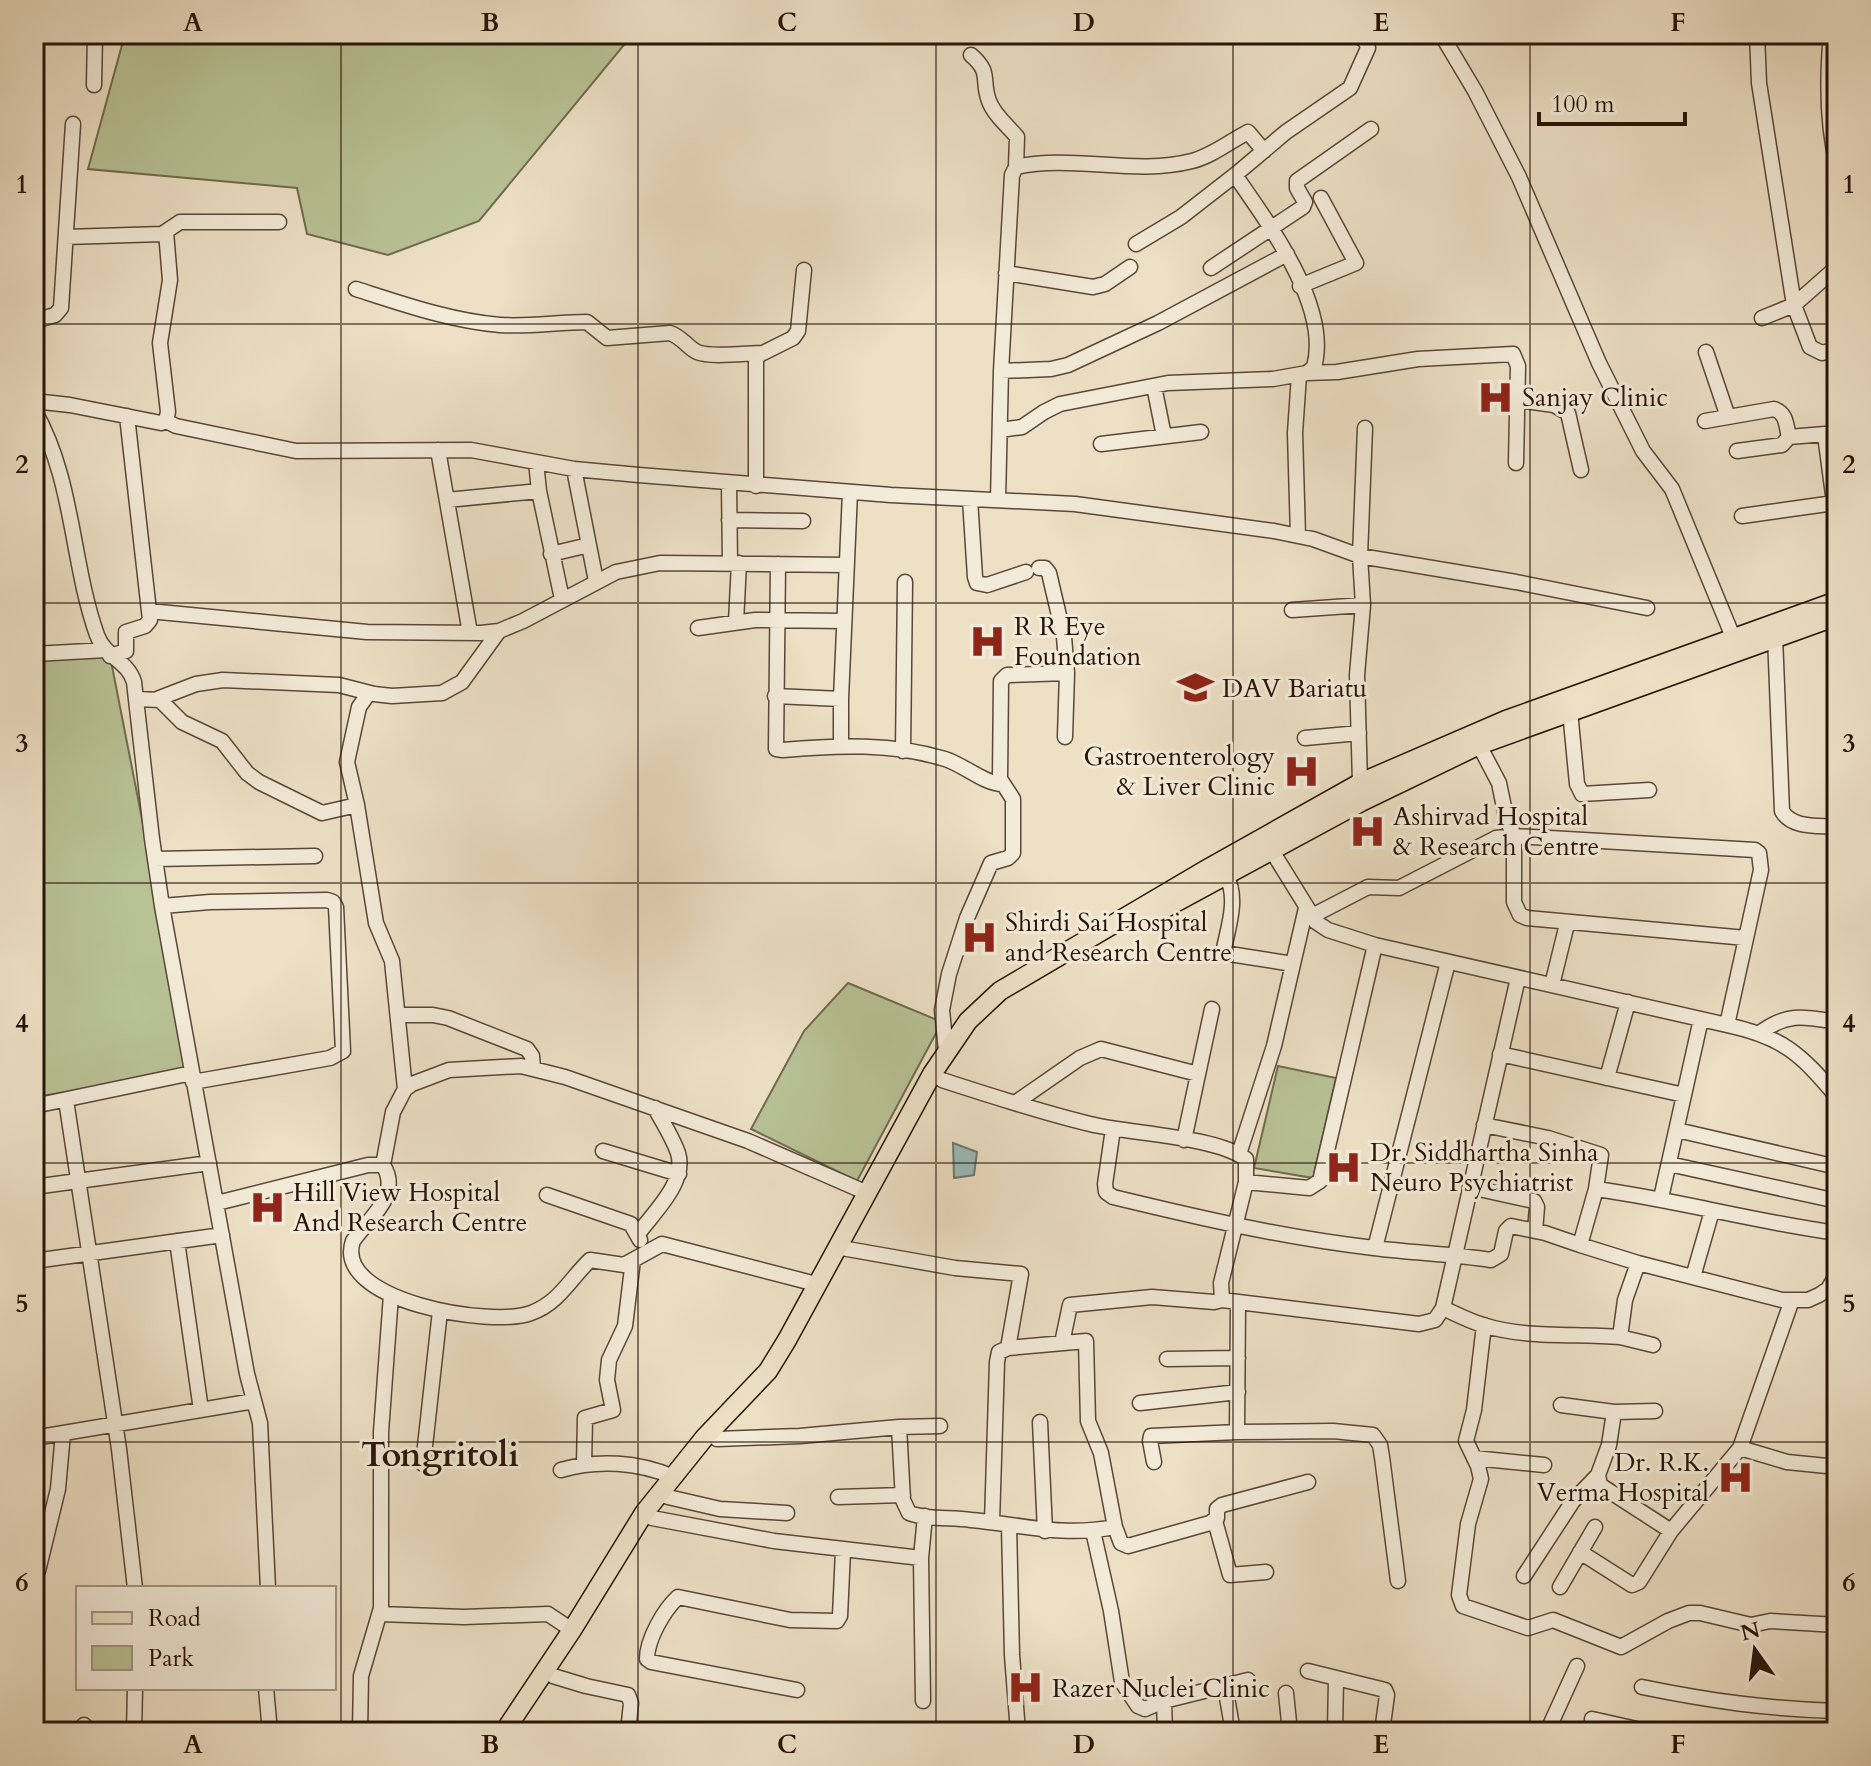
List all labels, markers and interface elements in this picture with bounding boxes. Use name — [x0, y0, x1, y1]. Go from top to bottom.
text: A — [183, 5, 203, 40]
text: B — [481, 5, 499, 40]
text: C — [777, 5, 797, 40]
text: D — [1073, 5, 1095, 40]
text: E — [1373, 5, 1389, 40]
text: F — [1670, 5, 1686, 40]
scale bar — [1539, 76, 1685, 126]
text: 100 m — [1551, 88, 1615, 121]
text: 1 — [15, 167, 29, 202]
text: 1 — [1842, 167, 1856, 202]
hospital icon: Sanjay Clinic — [1477, 378, 1515, 416]
place label: Sanjay Clinic — [1522, 380, 1668, 415]
text: 2 — [15, 447, 29, 482]
text: 2 — [1842, 447, 1856, 482]
place label: R R Eye Foundation — [1014, 609, 1142, 674]
hospital icon: R R Eye Foundation — [969, 622, 1007, 660]
school or university icon: DAV Bariatu — [1177, 669, 1215, 707]
place label: DAV Bariatu — [1222, 671, 1367, 706]
text: 3 — [15, 726, 29, 761]
text: 3 — [1842, 726, 1856, 761]
place label: Gastroenterology & Liver Clinic — [1084, 739, 1275, 804]
hospital icon: Gastroenterology & Liver Clinic — [1282, 752, 1320, 790]
place label: Ashirvad Hospital & Research Centre — [1393, 799, 1599, 864]
hospital icon: Ashirvad Hospital & Research Centre — [1348, 812, 1386, 850]
place label: Shirdi Sai Hospital and Research Centre — [1005, 905, 1232, 970]
hospital icon: Shirdi Sai Hospital and Research Centre — [960, 918, 998, 956]
text: 4 — [15, 1006, 29, 1041]
text: 4 — [1842, 1006, 1856, 1041]
place label: Dr. Siddhartha Sinha Neuro Psychiatrist — [1370, 1135, 1599, 1200]
hospital icon: Dr. Siddhartha Sinha Neuro Psychiatrist — [1325, 1148, 1363, 1186]
place label: Hill View Hospital And Research Centre — [293, 1175, 527, 1240]
hospital icon: Hill View Hospital And Research Centre — [248, 1188, 286, 1226]
text: 5 — [15, 1286, 29, 1321]
text: 5 — [1842, 1286, 1856, 1321]
district label: Tongritoli — [361, 1432, 519, 1478]
place label: Dr. R.K. Verma Hospital — [1537, 1445, 1709, 1510]
hospital icon: Dr. R.K. Verma Hospital — [1716, 1458, 1754, 1496]
text: 6 — [15, 1565, 29, 1600]
text: 6 — [1842, 1565, 1856, 1600]
legend — [76, 1586, 336, 1690]
text: Road — [148, 1602, 201, 1635]
north arrow — [1715, 1610, 1795, 1690]
text: N — [1738, 1615, 1763, 1648]
text: Park — [148, 1642, 194, 1675]
hospital icon: Razer Nuclei Clinic — [1007, 1669, 1045, 1707]
place label: Razer Nuclei Clinic — [1052, 1671, 1270, 1706]
text: A — [183, 1727, 203, 1762]
text: B — [481, 1727, 499, 1762]
text: C — [777, 1727, 797, 1762]
text: D — [1073, 1727, 1095, 1762]
text: E — [1373, 1727, 1389, 1762]
text: F — [1670, 1727, 1686, 1762]

